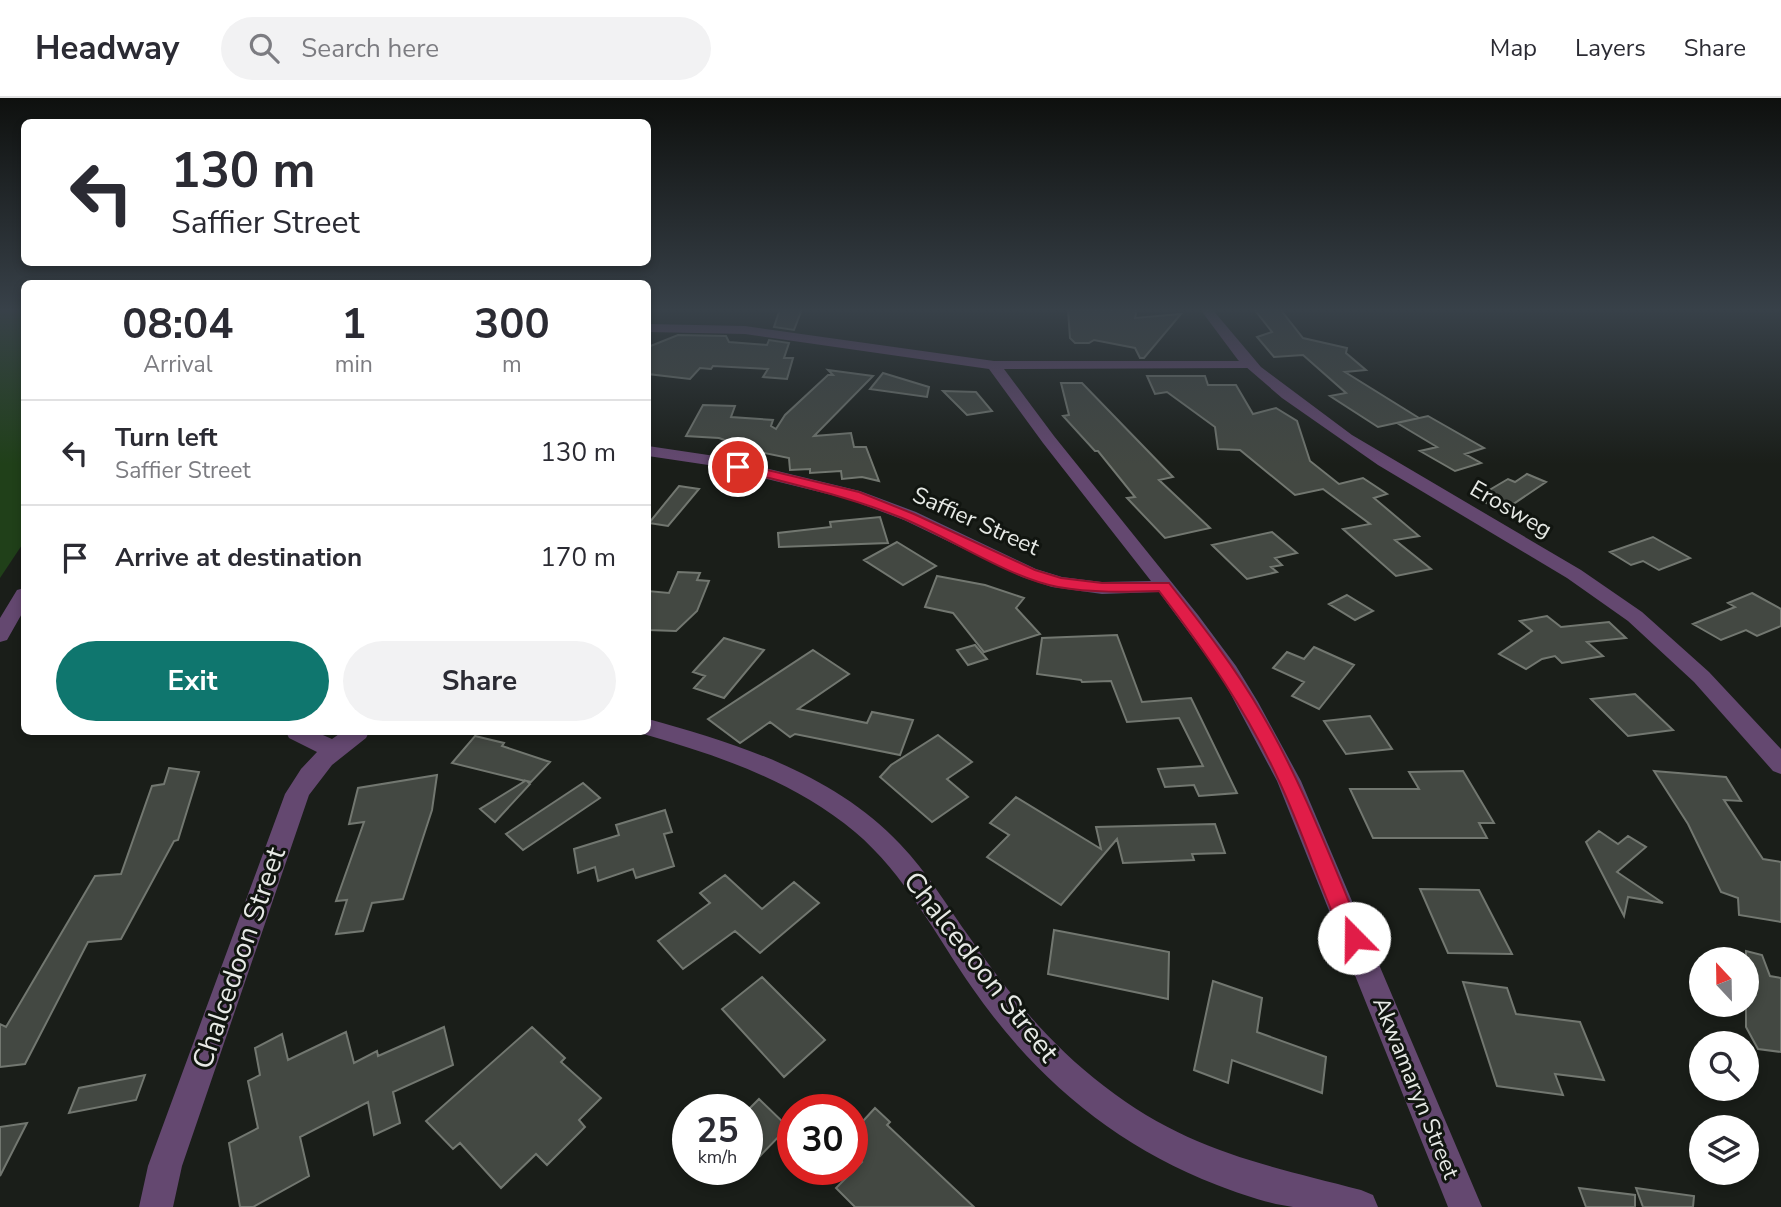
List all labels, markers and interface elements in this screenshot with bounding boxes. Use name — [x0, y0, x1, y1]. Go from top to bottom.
search box — [221, 17, 711, 80]
text: Headway — [35, 26, 179, 71]
icon: search — [245, 29, 283, 67]
text: Search here — [301, 31, 439, 66]
text: Map — [1490, 32, 1537, 64]
text: Layers — [1575, 32, 1646, 64]
text: Share — [1684, 32, 1746, 64]
text: 130 m — [171, 137, 315, 204]
icon: left — [56, 147, 147, 238]
text: Saffier Street — [171, 201, 360, 244]
text: 08:04 — [122, 296, 233, 353]
text: 1 — [341, 296, 366, 353]
text: 300 — [474, 296, 550, 353]
text: Arrival — [143, 349, 212, 380]
text: min — [335, 349, 373, 380]
text: m — [502, 349, 522, 380]
text: Turn left — [115, 420, 218, 455]
icon: left — [56, 434, 94, 472]
text: 130 m — [540, 435, 616, 470]
pin — [708, 437, 768, 497]
icon: arrive — [719, 448, 757, 486]
text: Saffier Street — [115, 455, 251, 486]
street label: Erosweg — [1464, 473, 1558, 545]
street label: Saffier Street — [908, 479, 1045, 563]
icon: arrive — [56, 539, 94, 577]
text: Arrive at destination — [115, 540, 362, 575]
text: 170 m — [540, 540, 616, 575]
button: Exit — [56, 641, 329, 721]
button: Share — [343, 641, 616, 721]
street label: Chalcedoon Street — [183, 842, 295, 1074]
street label: Chalcedoon Street — [895, 864, 1068, 1070]
position arrow — [1317, 901, 1391, 975]
north arrow — [1689, 947, 1759, 1017]
map controls — [1689, 947, 1759, 1185]
street label: Akwamaryn Street — [1365, 992, 1467, 1184]
button: search — [1689, 1031, 1759, 1101]
speed limit sign: 30 — [777, 1094, 868, 1185]
text: 25 — [696, 1107, 739, 1154]
button: layers — [1689, 1115, 1759, 1185]
text: km/h — [698, 1145, 737, 1169]

